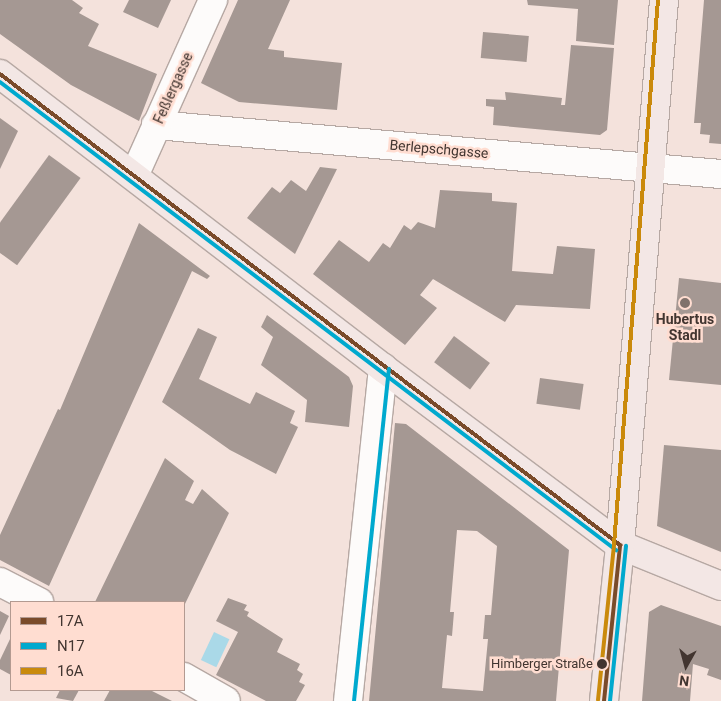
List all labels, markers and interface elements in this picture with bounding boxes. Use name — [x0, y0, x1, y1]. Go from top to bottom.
street label: Feßlergasse — [150, 50, 196, 126]
street label: Berlepschgasse — [389, 136, 489, 162]
marker: Hubertus Stadl — [679, 297, 691, 309]
place label: Hubertus Stadl — [656, 311, 714, 344]
legend — [10, 601, 185, 691]
text: 17A — [57, 612, 84, 630]
text: N17 — [57, 637, 85, 655]
north arrow — [661, 641, 711, 691]
place label: Himberger Straße — [491, 656, 593, 672]
marker: Himberger Straße — [597, 659, 607, 669]
text: 16A — [57, 662, 84, 680]
text: N — [678, 672, 690, 689]

